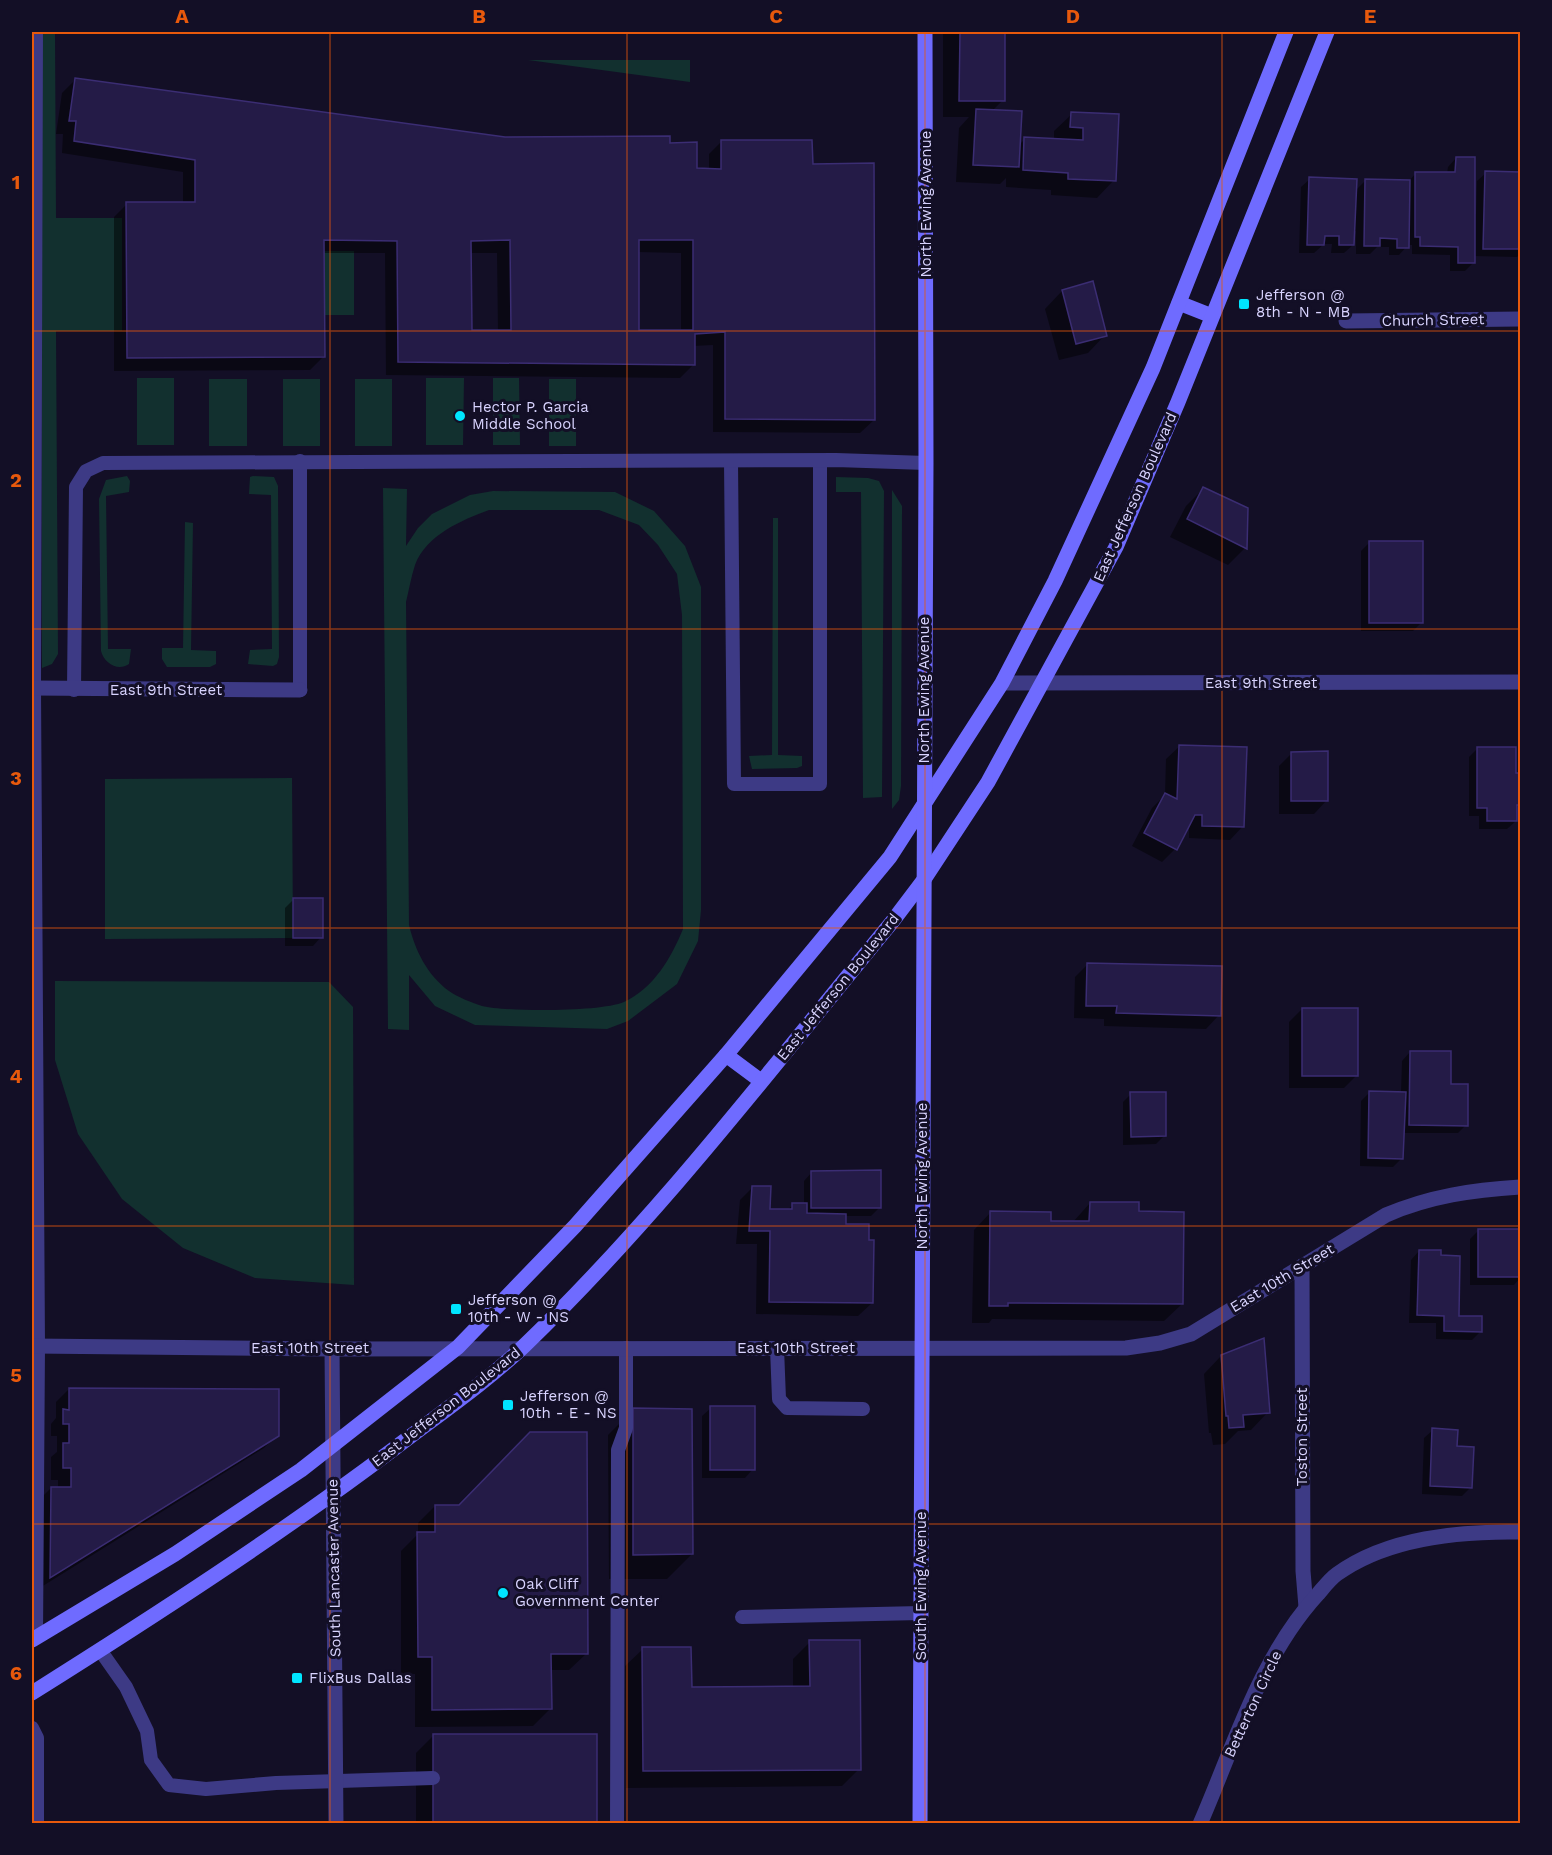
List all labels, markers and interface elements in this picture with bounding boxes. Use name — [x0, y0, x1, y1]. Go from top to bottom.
text: A — [175, 4, 189, 28]
text: B — [472, 4, 486, 28]
text: C — [769, 4, 783, 28]
text: D — [1066, 4, 1080, 28]
text: E — [1364, 4, 1376, 28]
street label: North Ewing Avenue — [917, 131, 935, 277]
text: 1 — [12, 170, 20, 194]
place label: Jefferson @ 8th - N - MB — [1256, 286, 1350, 321]
marker: Jefferson @ 8th - N - MB — [1237, 297, 1251, 311]
street label: Church Street — [1382, 310, 1485, 330]
place label: Hector P. Garcia Middle School — [472, 398, 589, 433]
marker: Hector P. Garcia Middle School — [453, 409, 467, 423]
street label: East Jefferson Boulevard — [1089, 409, 1181, 585]
text: 2 — [10, 468, 22, 492]
street label: North Ewing Avenue — [915, 617, 933, 763]
street label: East 9th Street — [1205, 674, 1318, 692]
street label: East 9th Street — [110, 681, 223, 699]
text: 3 — [10, 766, 22, 790]
street label: East Jefferson Boulevard — [773, 910, 903, 1064]
text: 4 — [10, 1064, 23, 1088]
street label: North Ewing Avenue — [913, 1103, 931, 1249]
street label: East 10th Street — [1227, 1240, 1338, 1316]
place label: Jefferson @ 10th - W - NS — [468, 1291, 569, 1326]
marker: Jefferson @ 10th - W - NS — [449, 1302, 463, 1316]
street label: East 10th Street — [251, 1339, 370, 1357]
street label: East 10th Street — [737, 1339, 856, 1357]
street label: East Jefferson Boulevard — [368, 1343, 524, 1471]
text: 5 — [10, 1363, 22, 1387]
place label: Jefferson @ 10th - E - NS — [520, 1387, 617, 1422]
street label: Toston Street — [1293, 1387, 1311, 1487]
marker: Jefferson @ 10th - E - NS — [501, 1398, 515, 1412]
street label: South Lancaster Avenue — [323, 1479, 345, 1657]
street label: South Ewing Avenue — [912, 1511, 930, 1661]
place label: Oak Cliff Government Center — [515, 1575, 659, 1610]
marker: Oak Cliff Government Center — [496, 1586, 510, 1600]
street label: Betterton Circle — [1220, 1648, 1286, 1760]
text: 6 — [10, 1661, 22, 1685]
place label: FlixBus Dallas — [309, 1669, 412, 1687]
marker: FlixBus Dallas — [290, 1671, 304, 1685]

